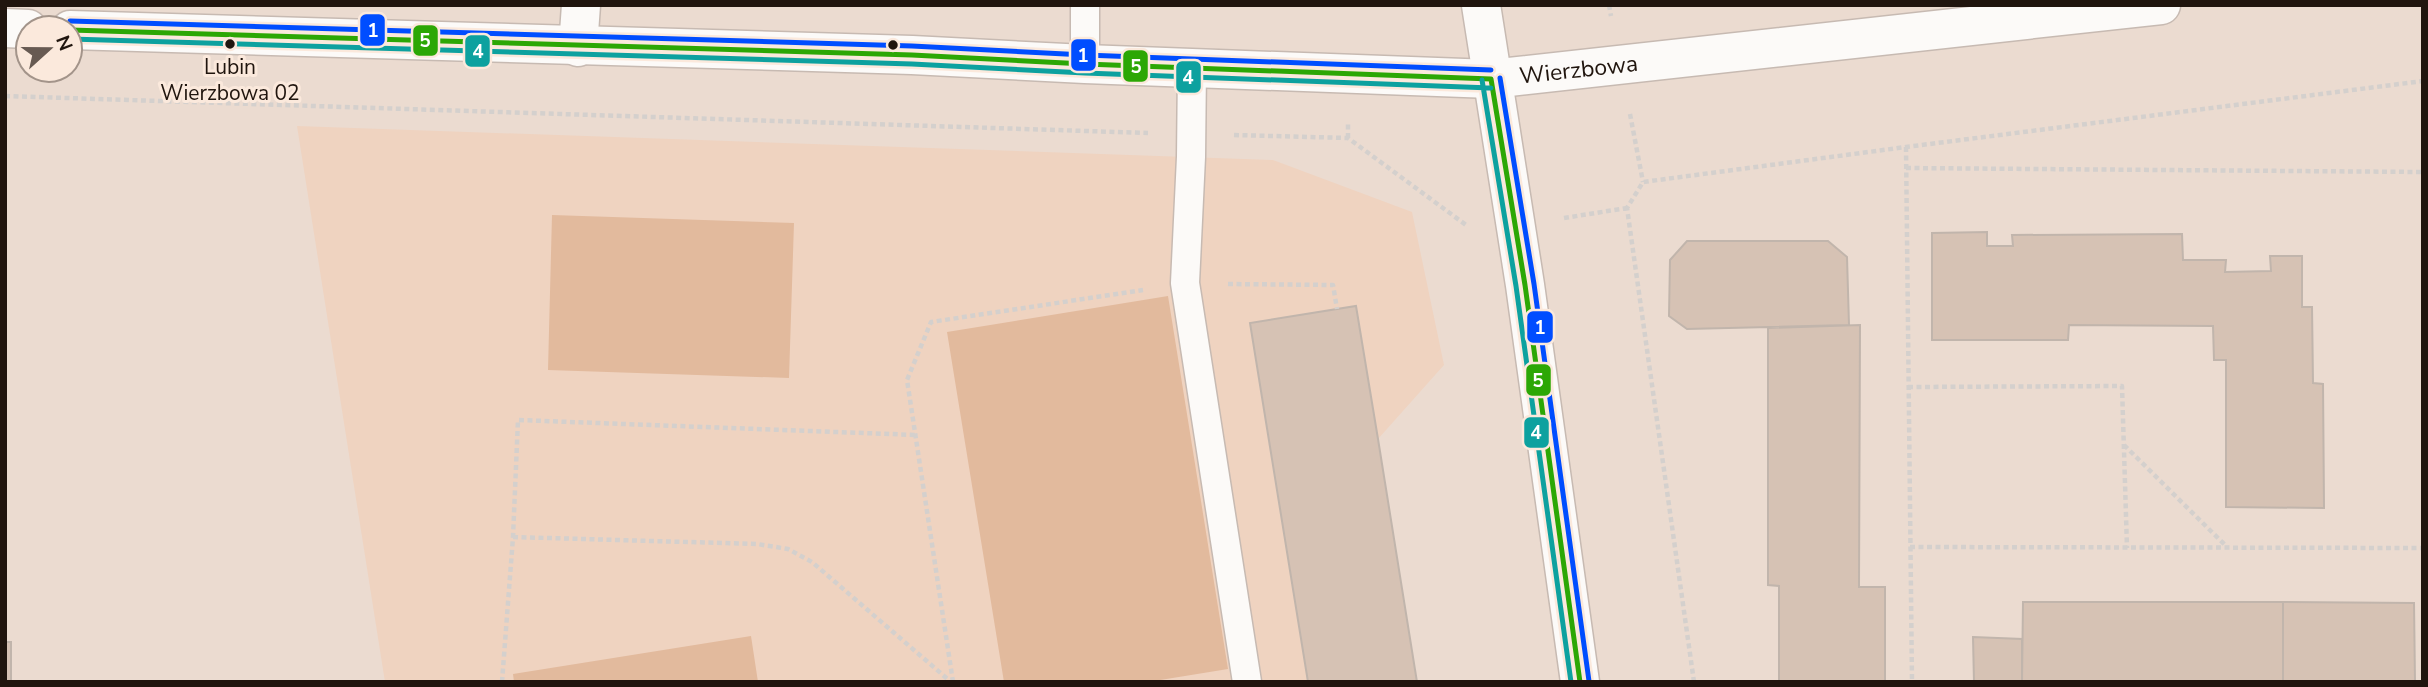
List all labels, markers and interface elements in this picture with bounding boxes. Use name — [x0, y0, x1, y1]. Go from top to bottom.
line badge: 1 — [359, 13, 386, 47]
north arrow — [14, 14, 84, 84]
text: 1 — [367, 18, 379, 44]
line badge: 5 — [412, 24, 439, 57]
text: 5 — [419, 28, 431, 54]
text: N — [49, 32, 79, 55]
line badge: 4 — [464, 34, 491, 68]
marker: Lubin Wierzbowa 02 — [223, 37, 237, 51]
unlabelled marker — [886, 38, 900, 52]
line badge: 1 — [1070, 38, 1097, 72]
text: 4 — [472, 39, 484, 65]
text: 1 — [1077, 43, 1089, 69]
street label: Wierzbowa — [1518, 47, 1640, 91]
line badge: 5 — [1122, 49, 1149, 83]
place label: Lubin Wierzbowa 02 — [160, 53, 300, 107]
text: 5 — [1130, 54, 1142, 80]
line badge: 4 — [1175, 60, 1202, 94]
text: 4 — [1182, 65, 1194, 91]
line badge: 1 — [1526, 310, 1554, 344]
text: 1 — [1534, 315, 1546, 341]
line badge: 5 — [1525, 363, 1552, 397]
text: 5 — [1532, 368, 1544, 394]
line badge: 4 — [1523, 416, 1550, 449]
text: 4 — [1530, 420, 1542, 446]

